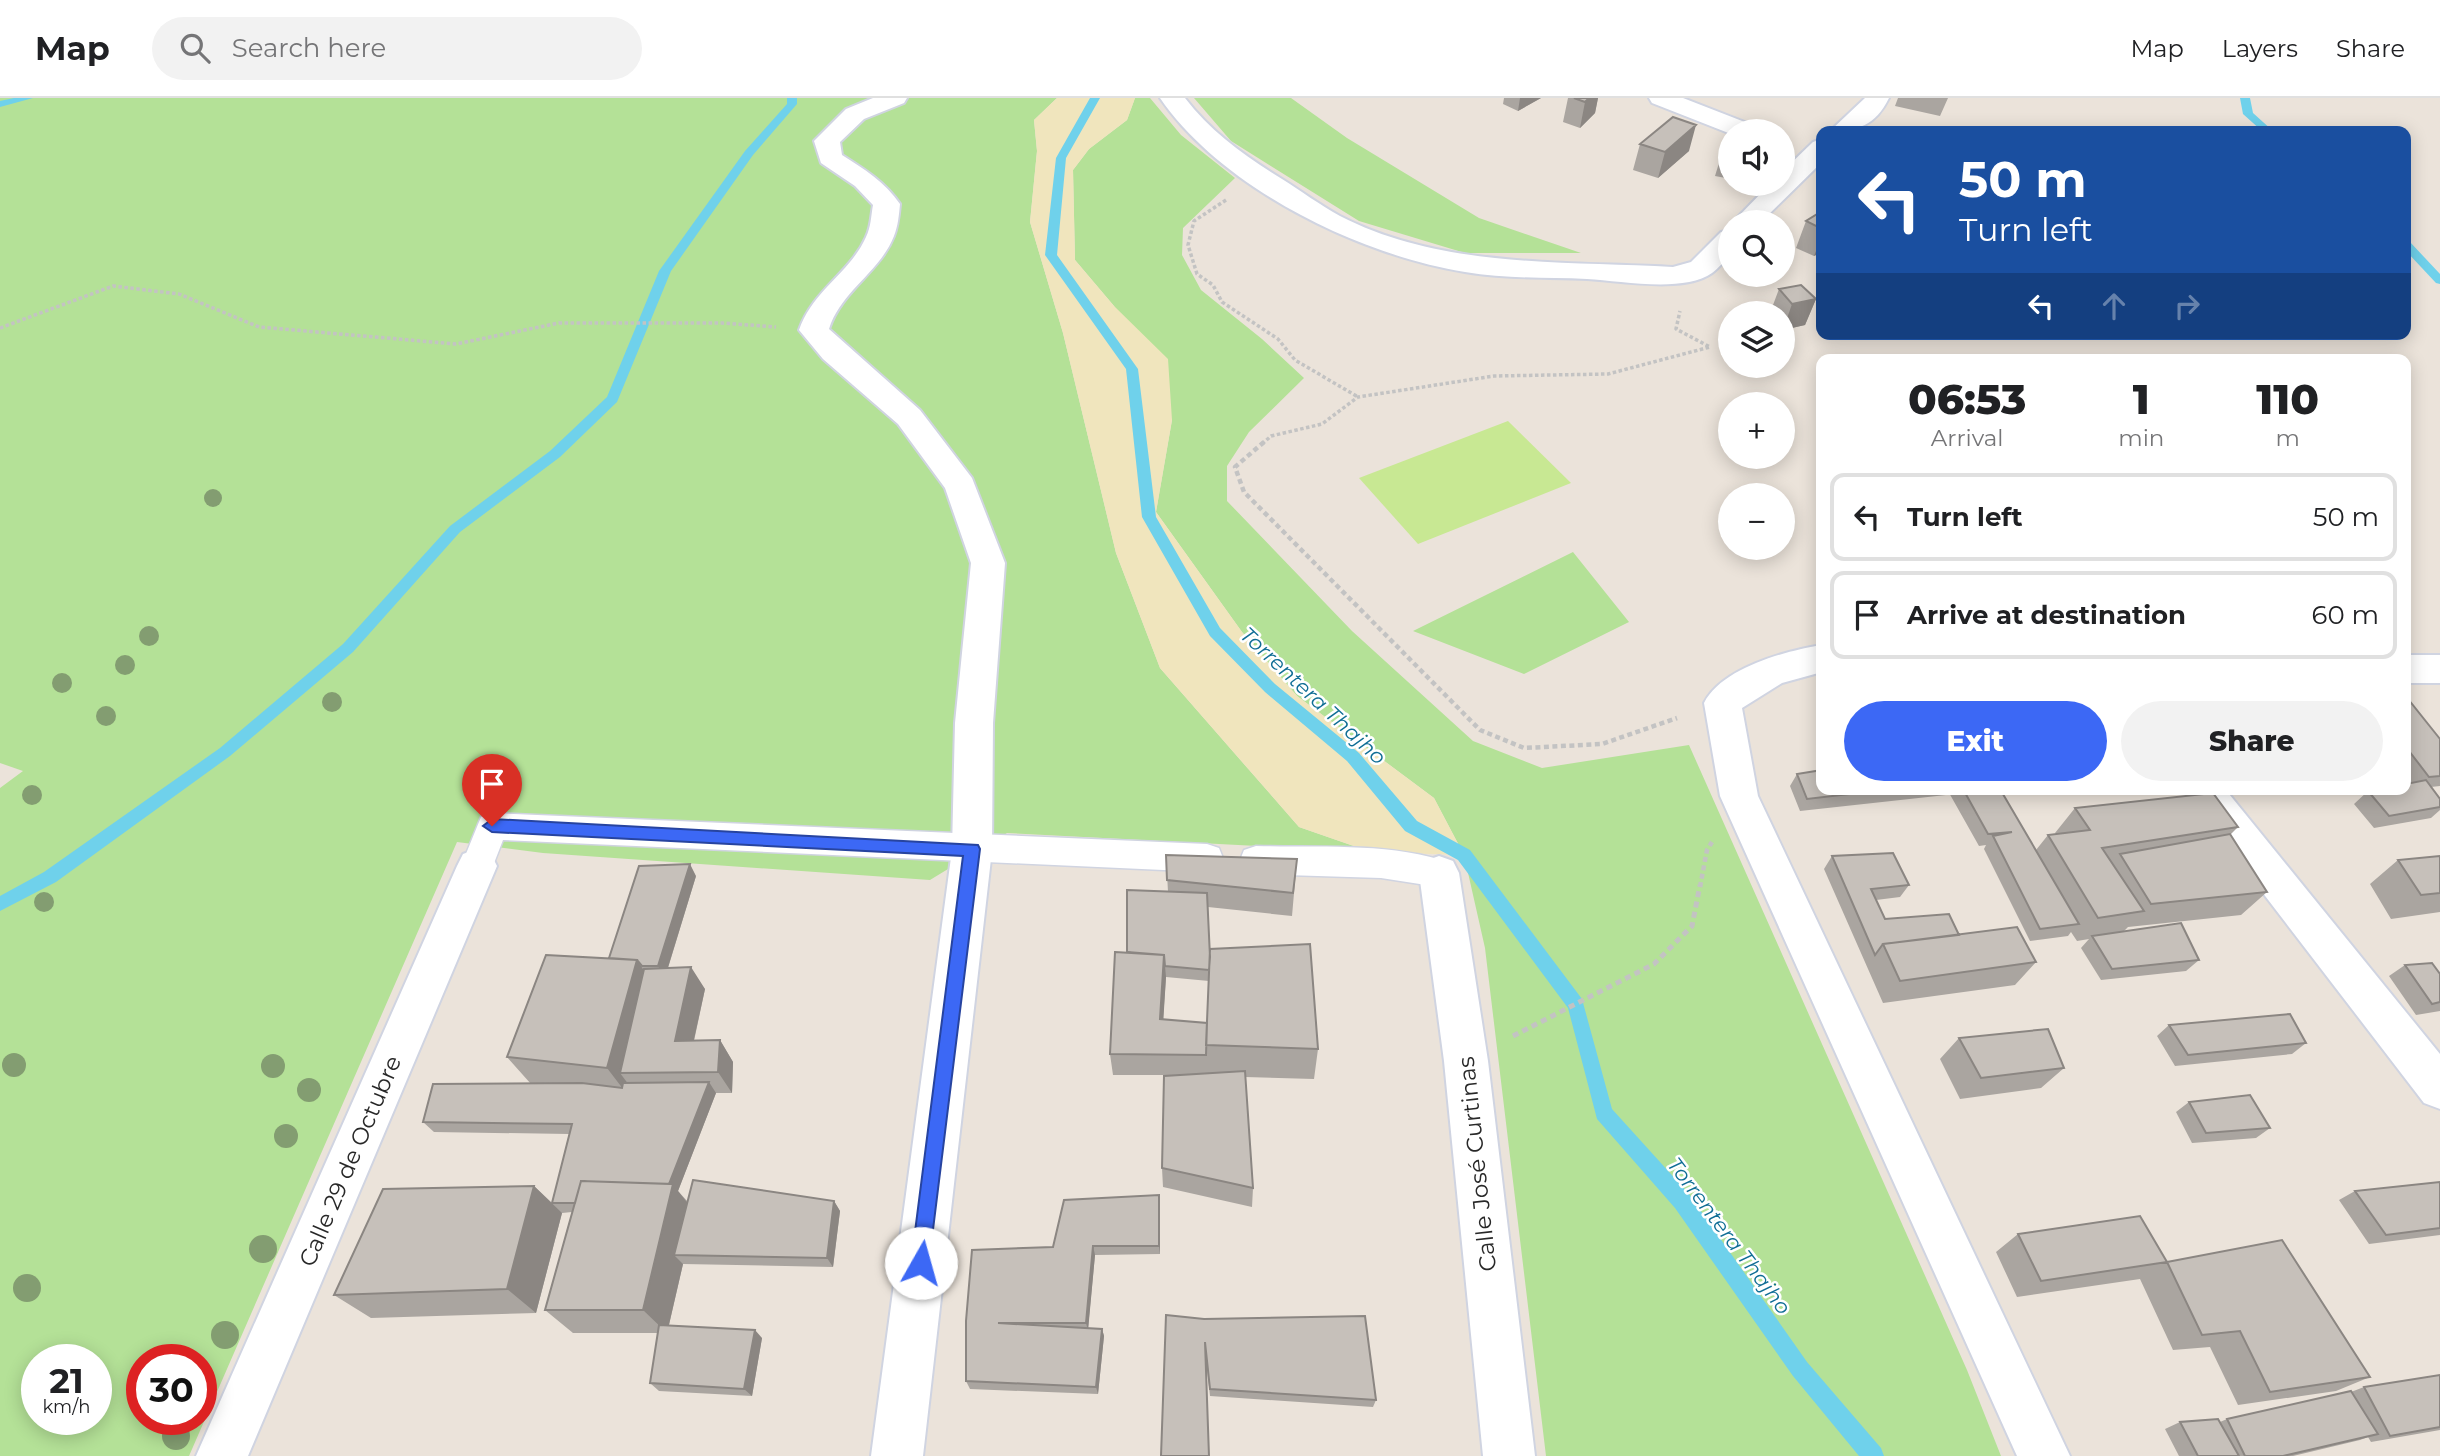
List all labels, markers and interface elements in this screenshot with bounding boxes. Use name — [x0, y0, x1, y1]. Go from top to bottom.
search box — [152, 17, 642, 80]
text: Map — [35, 28, 110, 68]
icon: search — [176, 29, 214, 67]
text: Search here — [232, 32, 386, 64]
text: Map — [2130, 34, 2184, 63]
text: Layers — [2222, 34, 2298, 63]
text: Share — [2336, 34, 2405, 63]
map controls — [1718, 119, 1795, 560]
button: sound — [1718, 119, 1795, 196]
text: 50 m — [1959, 150, 2087, 209]
icon: left — [1844, 154, 1935, 245]
button: search — [1718, 210, 1795, 287]
text: Turn left — [1959, 210, 2093, 249]
icon: left — [2022, 287, 2060, 325]
icon: ahead — [2095, 287, 2133, 325]
icon: right — [2168, 287, 2206, 325]
button: layers — [1718, 301, 1795, 378]
text: 06:53 — [1908, 373, 2026, 425]
text: 1 — [2133, 373, 2150, 425]
text: 110 — [2256, 373, 2319, 425]
button: + — [1718, 392, 1795, 469]
text: Arrival — [1931, 424, 2003, 452]
text: min — [2118, 424, 2164, 452]
text: m — [2275, 424, 2300, 452]
button: − — [1718, 483, 1795, 560]
icon: left — [1848, 498, 1886, 536]
text: Turn left — [1907, 501, 2023, 533]
text: 50 m — [2313, 501, 2379, 533]
icon: arrive — [1848, 596, 1886, 634]
text: Arrive at destination — [1907, 599, 2186, 631]
text: 60 m — [2312, 599, 2379, 631]
water label: Torrentera Thajho — [1235, 622, 1391, 769]
button: Exit — [1844, 701, 2107, 781]
button: Share — [2121, 701, 2383, 781]
pin — [462, 754, 522, 826]
icon: arrive — [473, 765, 511, 803]
street label: Calle 29 de Octubre — [293, 1051, 407, 1271]
street label: Calle José Curtinas — [1452, 1055, 1502, 1273]
water label: Torrentera Thajho — [1662, 1152, 1796, 1319]
position arrow — [884, 1226, 958, 1300]
speed limit sign: 30 — [126, 1344, 217, 1435]
text: 21 — [49, 1359, 84, 1402]
text: km/h — [42, 1396, 91, 1418]

